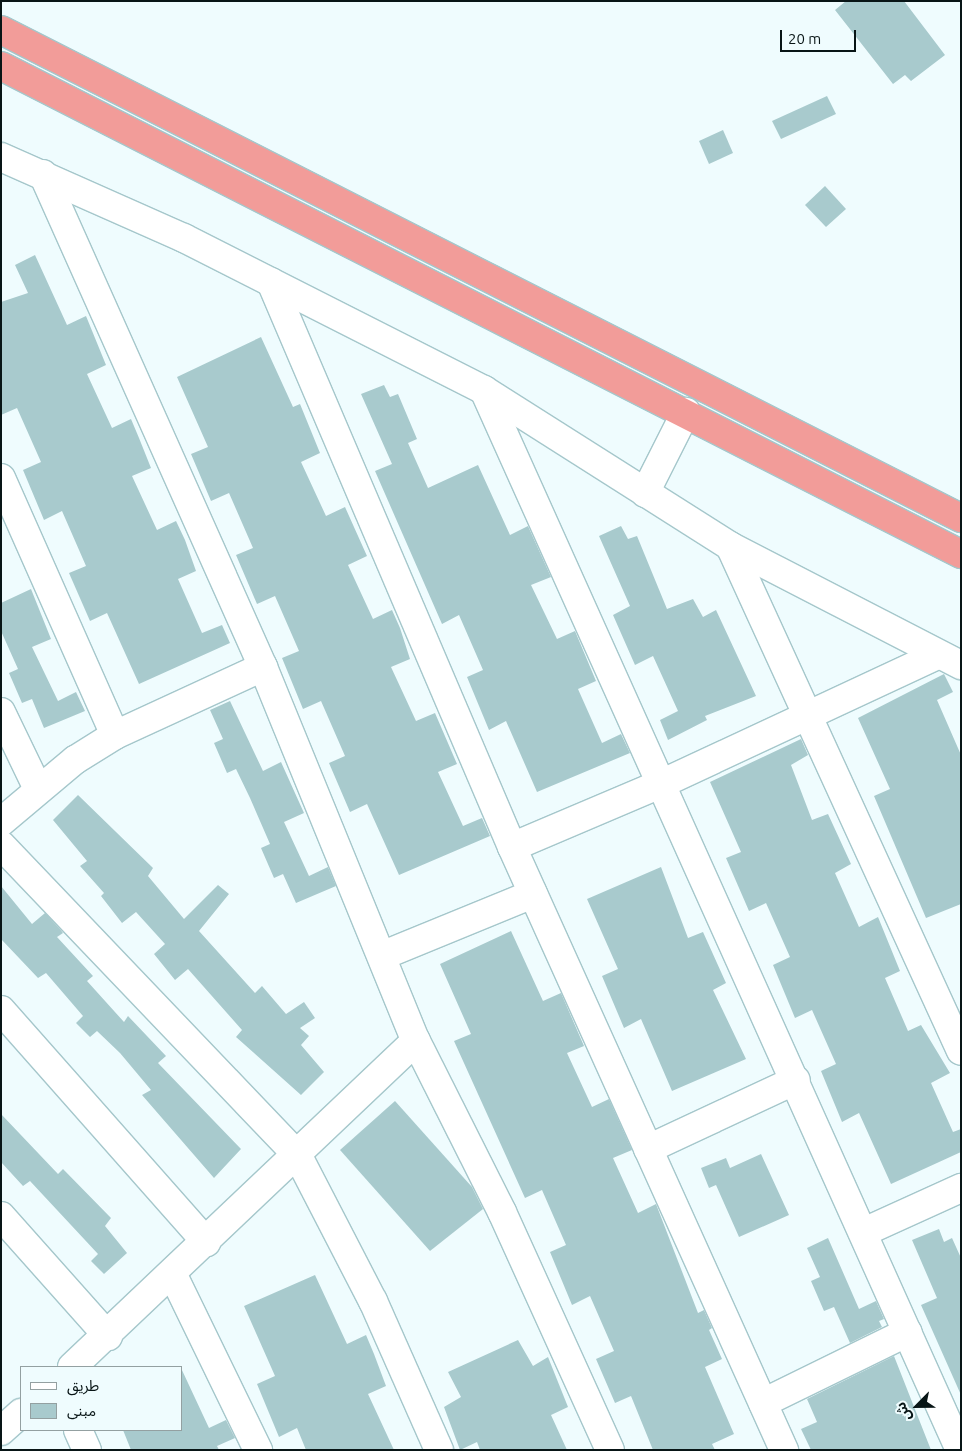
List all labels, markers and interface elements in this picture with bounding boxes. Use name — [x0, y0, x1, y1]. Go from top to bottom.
scale bar — [782, 20, 858, 52]
text: 20 m — [788, 30, 821, 47]
legend — [20, 1366, 182, 1431]
text: طريق — [67, 1377, 99, 1394]
north arrow — [892, 1381, 942, 1431]
text: ش — [892, 1400, 914, 1424]
text: مبنى — [67, 1402, 96, 1419]

